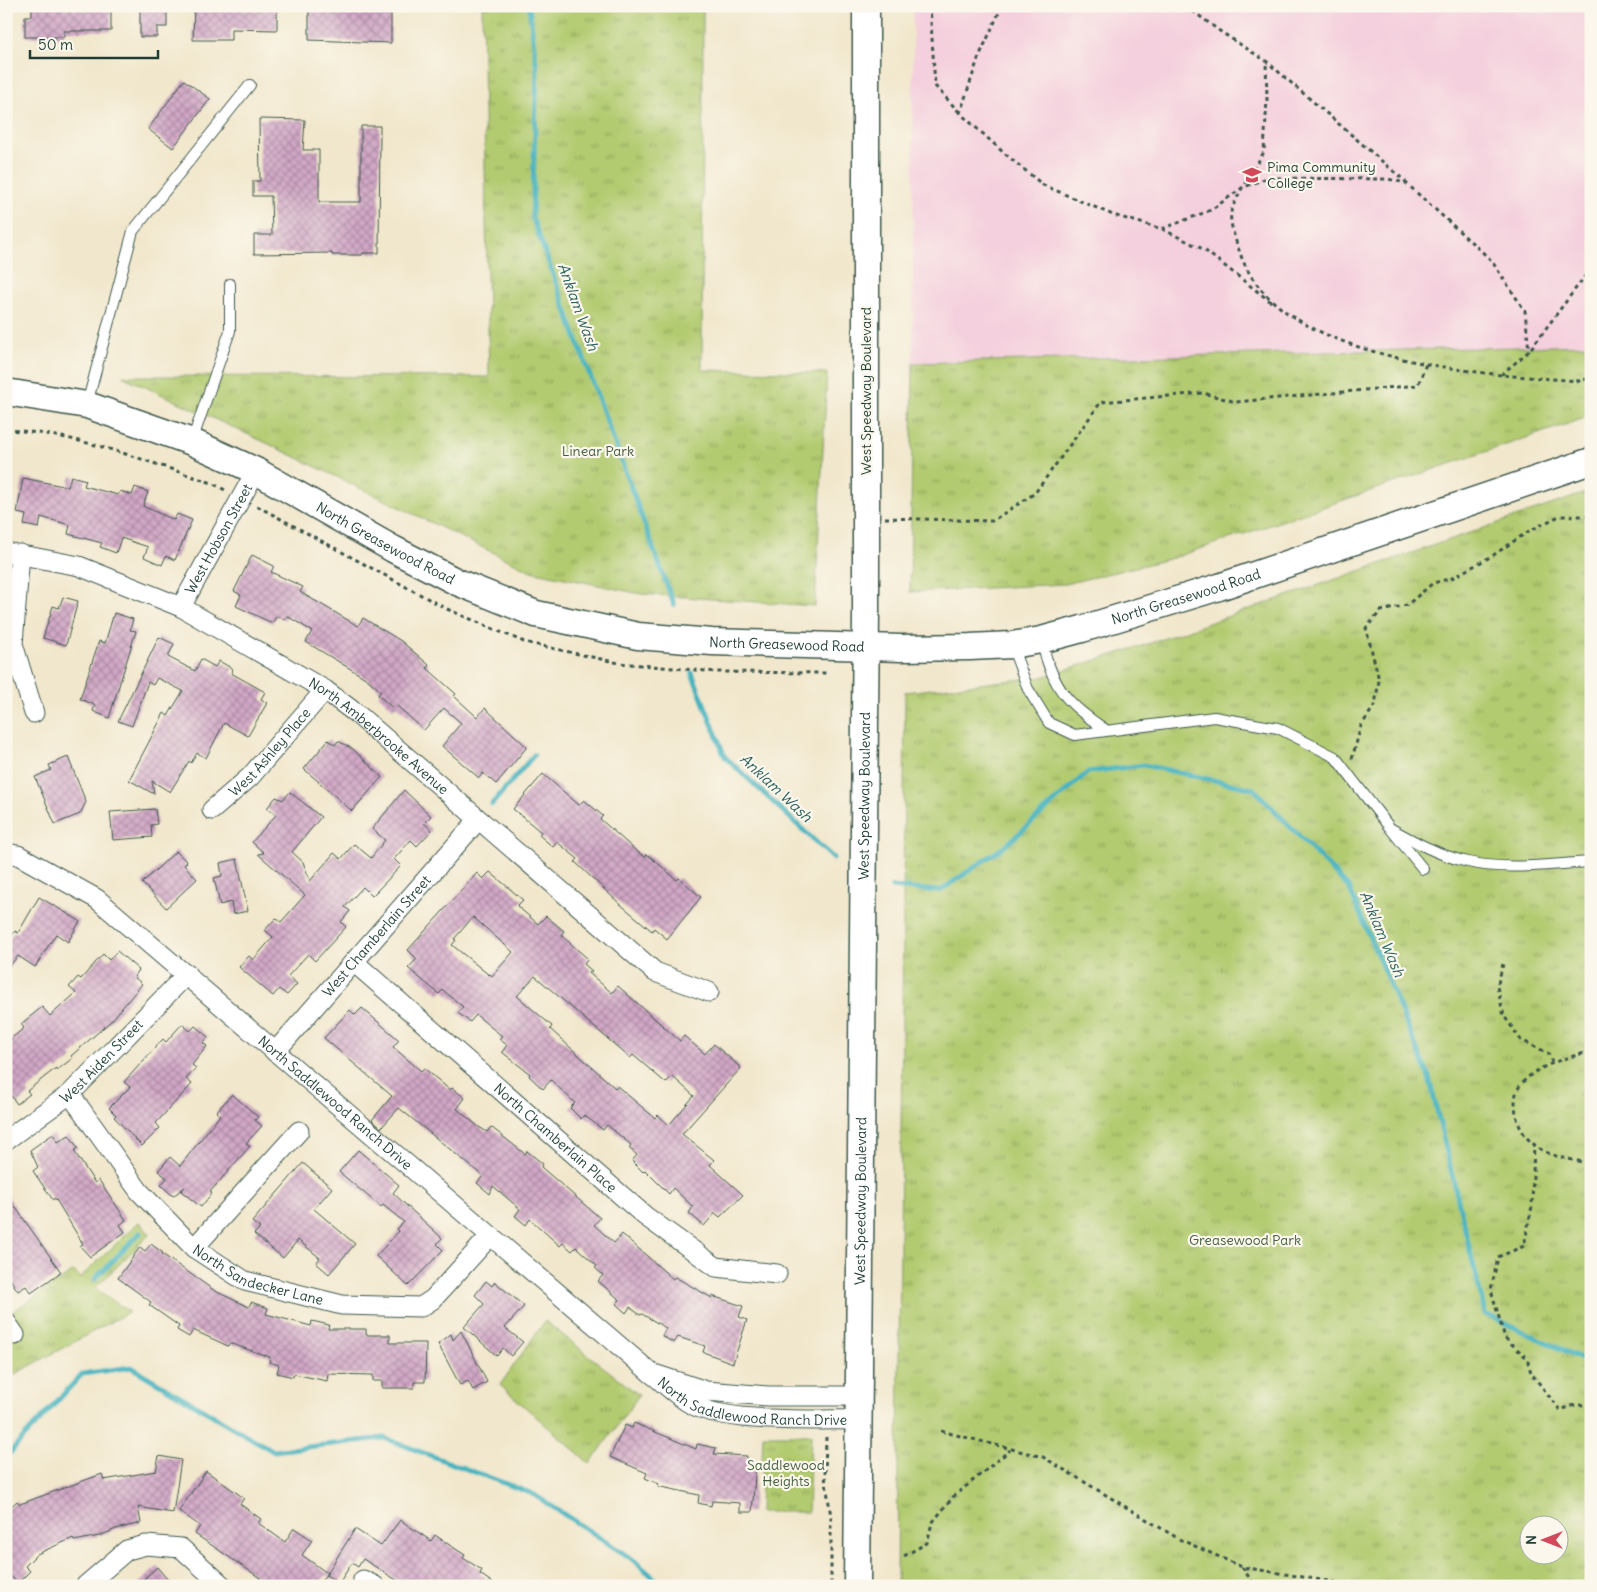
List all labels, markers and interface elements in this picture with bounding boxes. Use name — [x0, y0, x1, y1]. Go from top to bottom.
scale bar — [30, 28, 158, 60]
text: 50 m — [38, 35, 73, 54]
place label: Pima Community College — [1267, 158, 1376, 192]
school or university icon: Pima Community College — [1241, 164, 1263, 186]
water label: Anklam Wash — [554, 260, 603, 354]
street label: West Speedway Boulevard — [857, 307, 875, 475]
park label: Linear Park — [562, 442, 634, 460]
street label: West Hobson Street — [181, 480, 256, 597]
street label: North Greasewood Road — [313, 498, 458, 588]
street label: North Greasewood Road — [1109, 565, 1263, 628]
street label: North Greasewood Road — [709, 633, 865, 656]
street label: North Amberbrooke Avenue — [306, 674, 452, 798]
street label: West Ashley Place — [225, 704, 315, 800]
street label: West Speedway Boulevard — [855, 712, 874, 880]
water label: Anklam Wash — [736, 749, 817, 826]
street label: West Chamberlain Street — [318, 871, 435, 1001]
water label: Anklam Wash — [1356, 888, 1409, 980]
street label: West Aiden Street — [56, 1015, 147, 1107]
street label: North Saddlewood Ranch Drive — [254, 1032, 416, 1174]
street label: North Chamberlain Place — [490, 1079, 621, 1196]
street label: West Speedway Boulevard — [851, 1117, 870, 1285]
park label: Greasewood Park — [1189, 1231, 1301, 1249]
street label: North Sandecker Lane — [189, 1241, 325, 1309]
street label: North Saddlewood Ranch Drive — [654, 1373, 847, 1429]
park label: Saddlewood Heights — [747, 1456, 825, 1490]
north arrow — [1520, 1514, 1570, 1564]
text: N — [1522, 1535, 1540, 1545]

